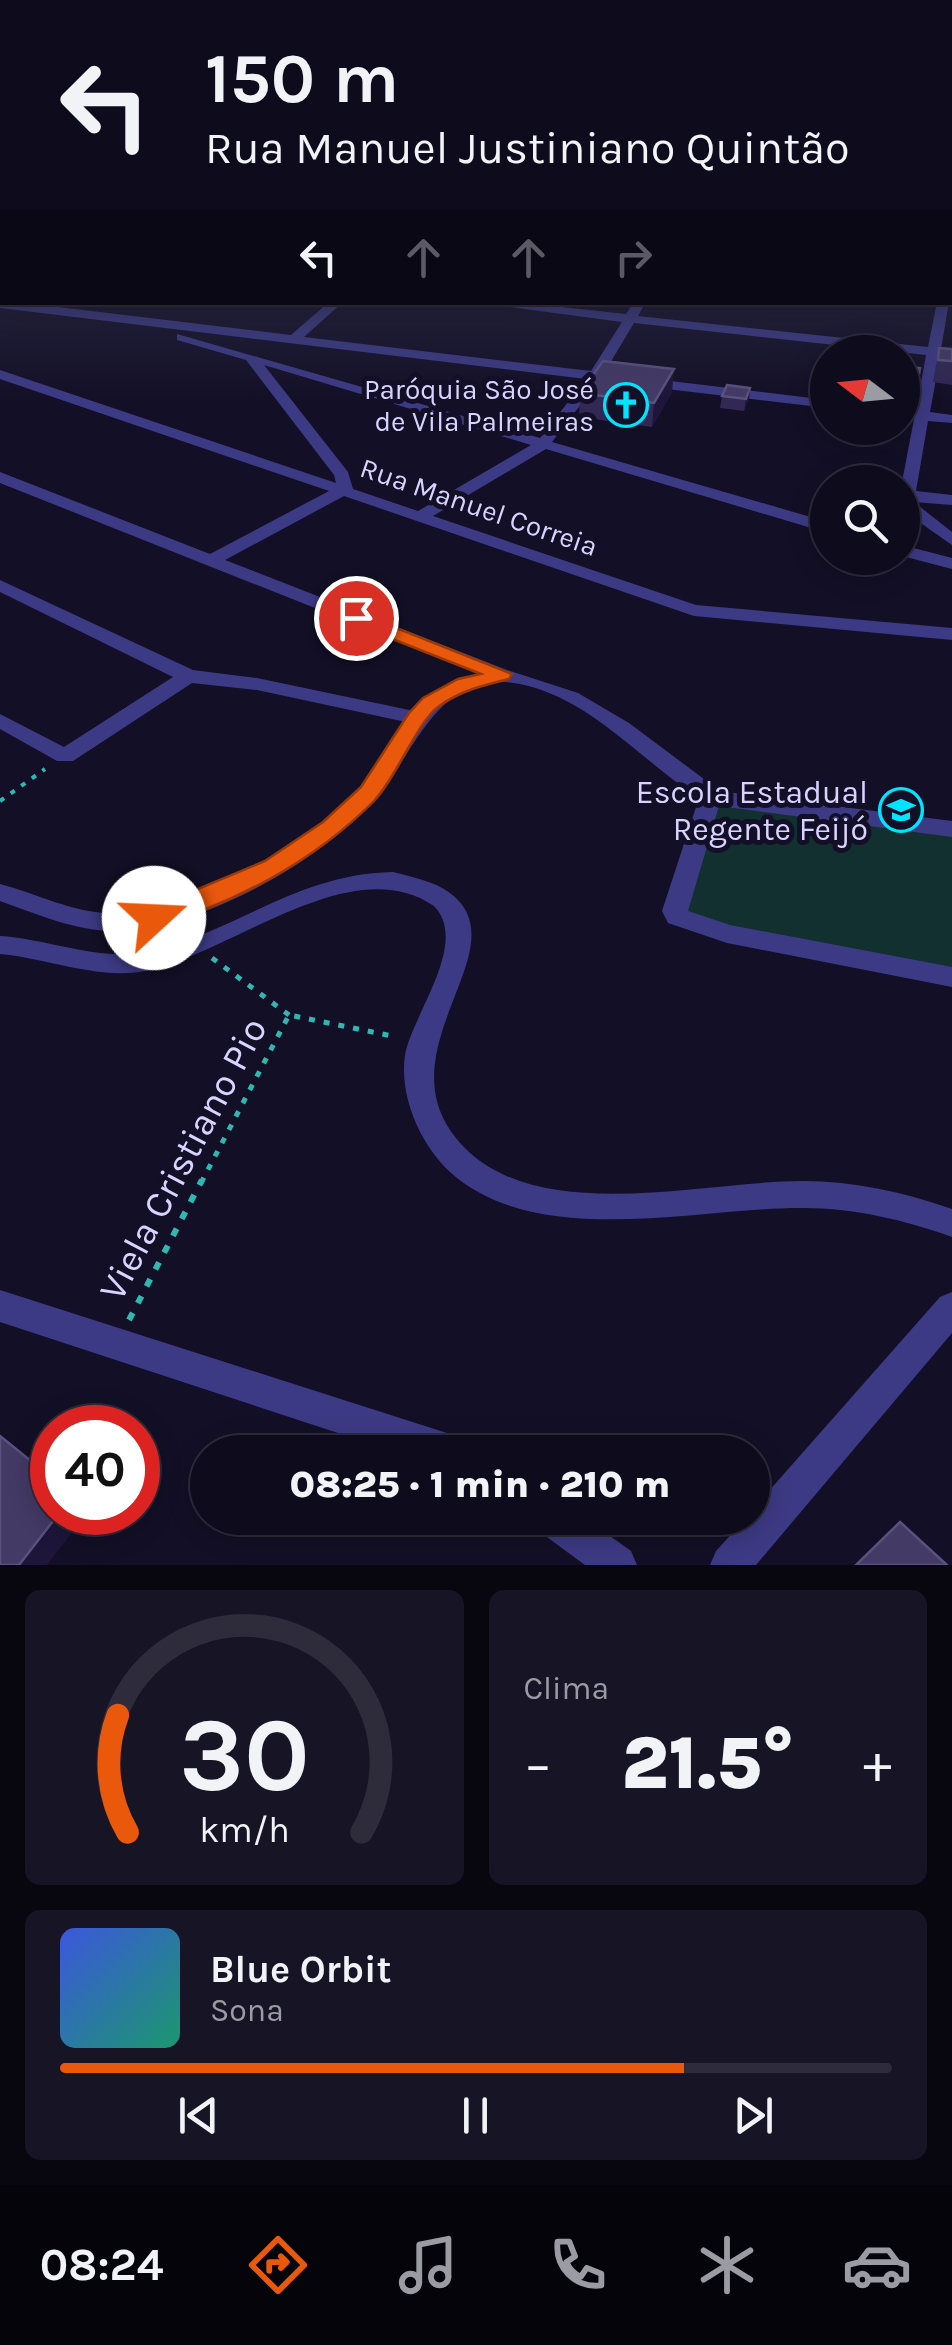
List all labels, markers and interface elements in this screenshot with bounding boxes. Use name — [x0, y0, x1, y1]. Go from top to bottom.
text: 150 m — [205, 38, 399, 120]
icon: left — [40, 40, 170, 170]
text: Rua Manuel Justiniano Quintão — [205, 122, 850, 174]
icon: left — [291, 230, 346, 285]
icon: ahead — [396, 230, 451, 285]
icon: ahead — [501, 230, 556, 285]
icon: right — [606, 230, 661, 285]
north arrow — [810, 335, 920, 445]
map controls — [810, 335, 920, 575]
place label: Paróquia São José de Vila Palmeiras — [364, 373, 594, 438]
church icon: Paróquia São José de Vila Palmeiras — [603, 382, 649, 428]
street label: Rua Manuel Correia — [356, 451, 602, 563]
button: search — [810, 465, 920, 575]
pin — [314, 576, 399, 661]
icon: arrive — [329, 591, 384, 646]
place label: Escola Estadual Regente Feijó — [636, 774, 868, 848]
school or university icon: Escola Estadual Regente Feijó — [878, 787, 924, 833]
position arrow — [102, 866, 206, 970]
street label: Viela Cristiano Pio — [90, 1010, 276, 1308]
speed limit sign: 40 — [30, 1405, 160, 1535]
text: 08:25 · 1 min · 210 m — [290, 1462, 670, 1507]
text: Clima — [524, 1670, 609, 1707]
text: 30 — [179, 1695, 309, 1816]
text: 21.5° — [621, 1719, 794, 1807]
text: − — [524, 1732, 552, 1796]
text: + — [863, 1732, 892, 1796]
text: km/h — [199, 1809, 290, 1851]
text: Blue Orbit — [210, 1947, 391, 1992]
text: Sona — [210, 1992, 284, 2029]
icon: previous — [171, 2088, 226, 2143]
icon: pause — [448, 2088, 503, 2143]
icon: next — [726, 2088, 781, 2143]
icon: directions — [243, 2230, 313, 2300]
icon: music — [393, 2230, 463, 2300]
icon: phone — [543, 2230, 613, 2300]
icon: climate — [692, 2230, 762, 2300]
icon: car — [842, 2230, 912, 2300]
text: 08:24 — [40, 2239, 164, 2291]

